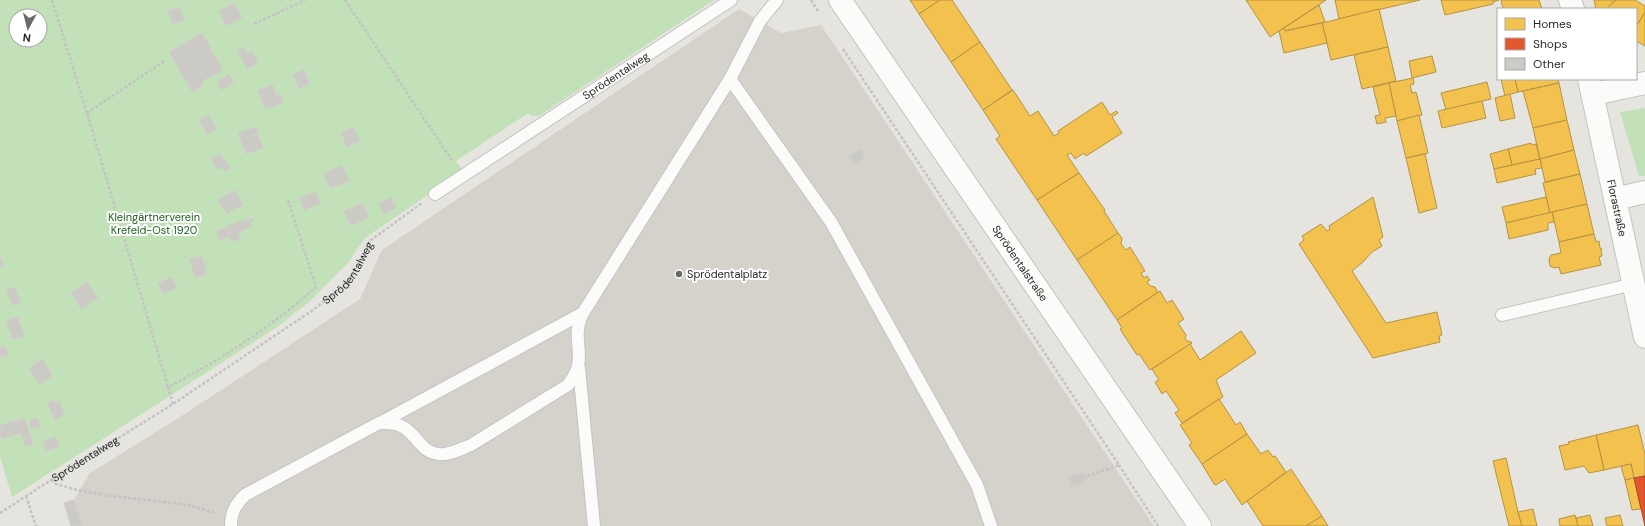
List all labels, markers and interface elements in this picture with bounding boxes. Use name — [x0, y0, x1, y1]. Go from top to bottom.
north arrow — [8, 8, 48, 48]
legend — [1497, 8, 1637, 80]
text: Homes — [1533, 16, 1572, 32]
text: N — [22, 30, 32, 45]
text: Shops — [1533, 36, 1568, 52]
street label: Sprödentalweg — [580, 49, 651, 102]
text: Other — [1533, 56, 1566, 72]
street label: Florastraße — [1604, 178, 1630, 238]
park label: Kleingärtnerverein Krefeld-Ost 1920 — [108, 210, 200, 237]
street label: Sprödentalstraße — [989, 223, 1051, 304]
street label: Sprödentalweg — [319, 239, 376, 307]
place label: Sprödentalplatz — [687, 267, 767, 281]
marker: Sprödentalplatz — [674, 269, 684, 279]
street label: Sprödentalweg — [49, 433, 121, 485]

